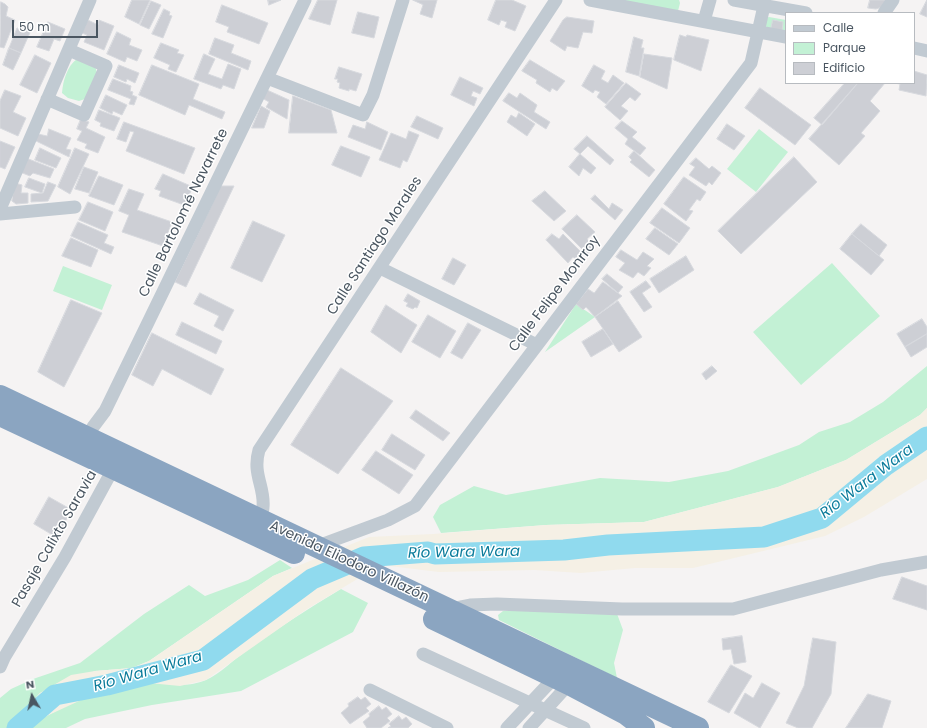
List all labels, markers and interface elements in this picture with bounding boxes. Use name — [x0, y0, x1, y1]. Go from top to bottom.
scale bar — [14, 12, 100, 38]
legend — [785, 12, 915, 84]
text: 50 m — [19, 18, 50, 35]
text: Calle — [823, 19, 854, 36]
text: Parque — [823, 39, 866, 56]
text: Edificio — [823, 59, 865, 76]
street label: Calle Bartolomé Navarrete — [136, 126, 232, 300]
street label: Calle Santiago Morales — [324, 174, 426, 318]
street label: Calle Felipe Monrroy — [506, 233, 604, 355]
water label: Río Wara Wara — [817, 441, 917, 523]
street label: Pasaje Calixto Saravia — [9, 468, 101, 610]
street label: Avenida Eliodoro Villazón — [267, 518, 431, 606]
water label: Río Wara Wara — [408, 543, 520, 563]
water label: Río Wara Wara — [92, 648, 204, 696]
north arrow — [12, 676, 52, 716]
text: N — [25, 676, 35, 693]

